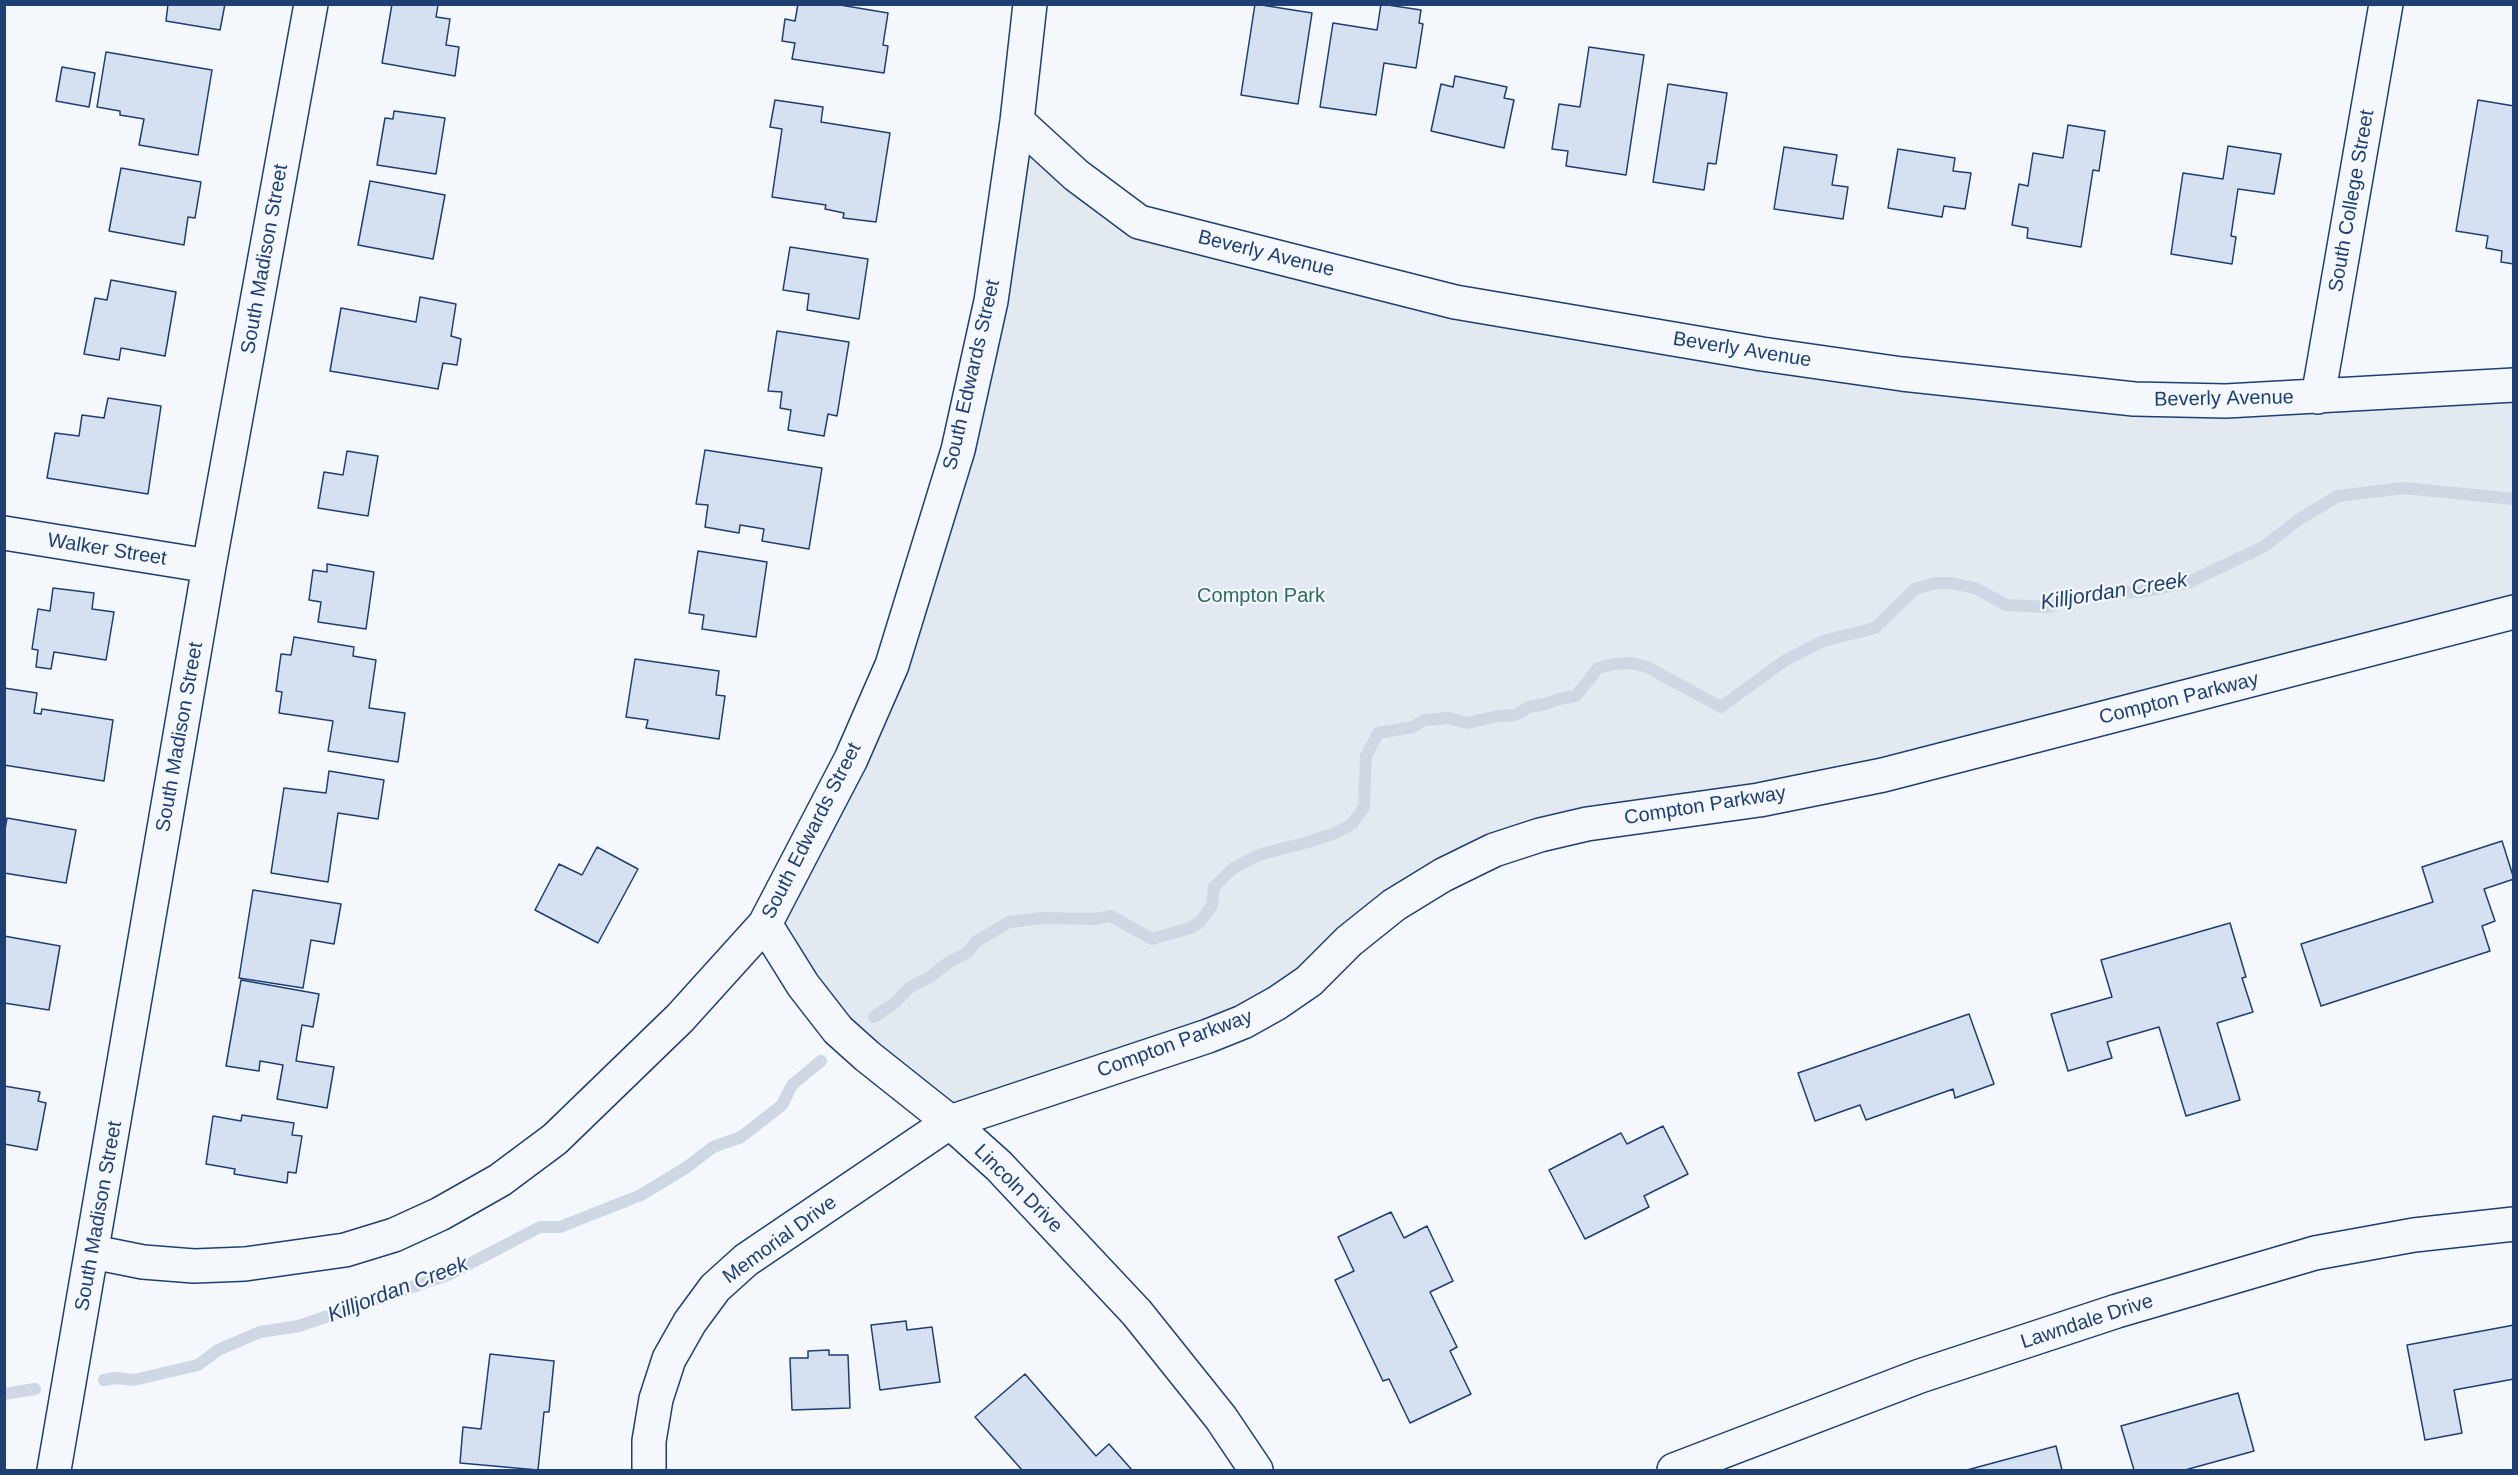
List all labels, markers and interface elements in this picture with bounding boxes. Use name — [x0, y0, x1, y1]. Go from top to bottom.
street label: South College Street — [2324, 108, 2380, 294]
street label: South Madison Street — [236, 162, 294, 356]
street label: Beverly Avenue — [1195, 225, 1337, 283]
street label: South Edwards Street — [938, 278, 1006, 472]
street label: Beverly Avenue — [1671, 327, 1813, 373]
street label: Beverly Avenue — [2154, 386, 2294, 412]
street label: Walker Street — [46, 529, 168, 571]
water label: Killjordan Creek — [2039, 568, 2189, 616]
park label: Compton Park — [1197, 584, 1325, 608]
street label: South Madison Street — [151, 640, 209, 834]
street label: Compton Parkway — [2097, 668, 2261, 730]
street label: South Edwards Street — [757, 739, 867, 923]
street label: Compton Parkway — [1622, 781, 1788, 831]
street label: Compton Parkway — [1094, 1005, 1256, 1083]
street label: South Madison Street — [70, 1119, 128, 1313]
street label: Lincoln Drive — [969, 1140, 1067, 1238]
street label: Memorial Drive — [719, 1191, 841, 1289]
water label: Killjordan Creek — [324, 1252, 472, 1328]
street label: Lawndale Drive — [2018, 1289, 2156, 1355]

